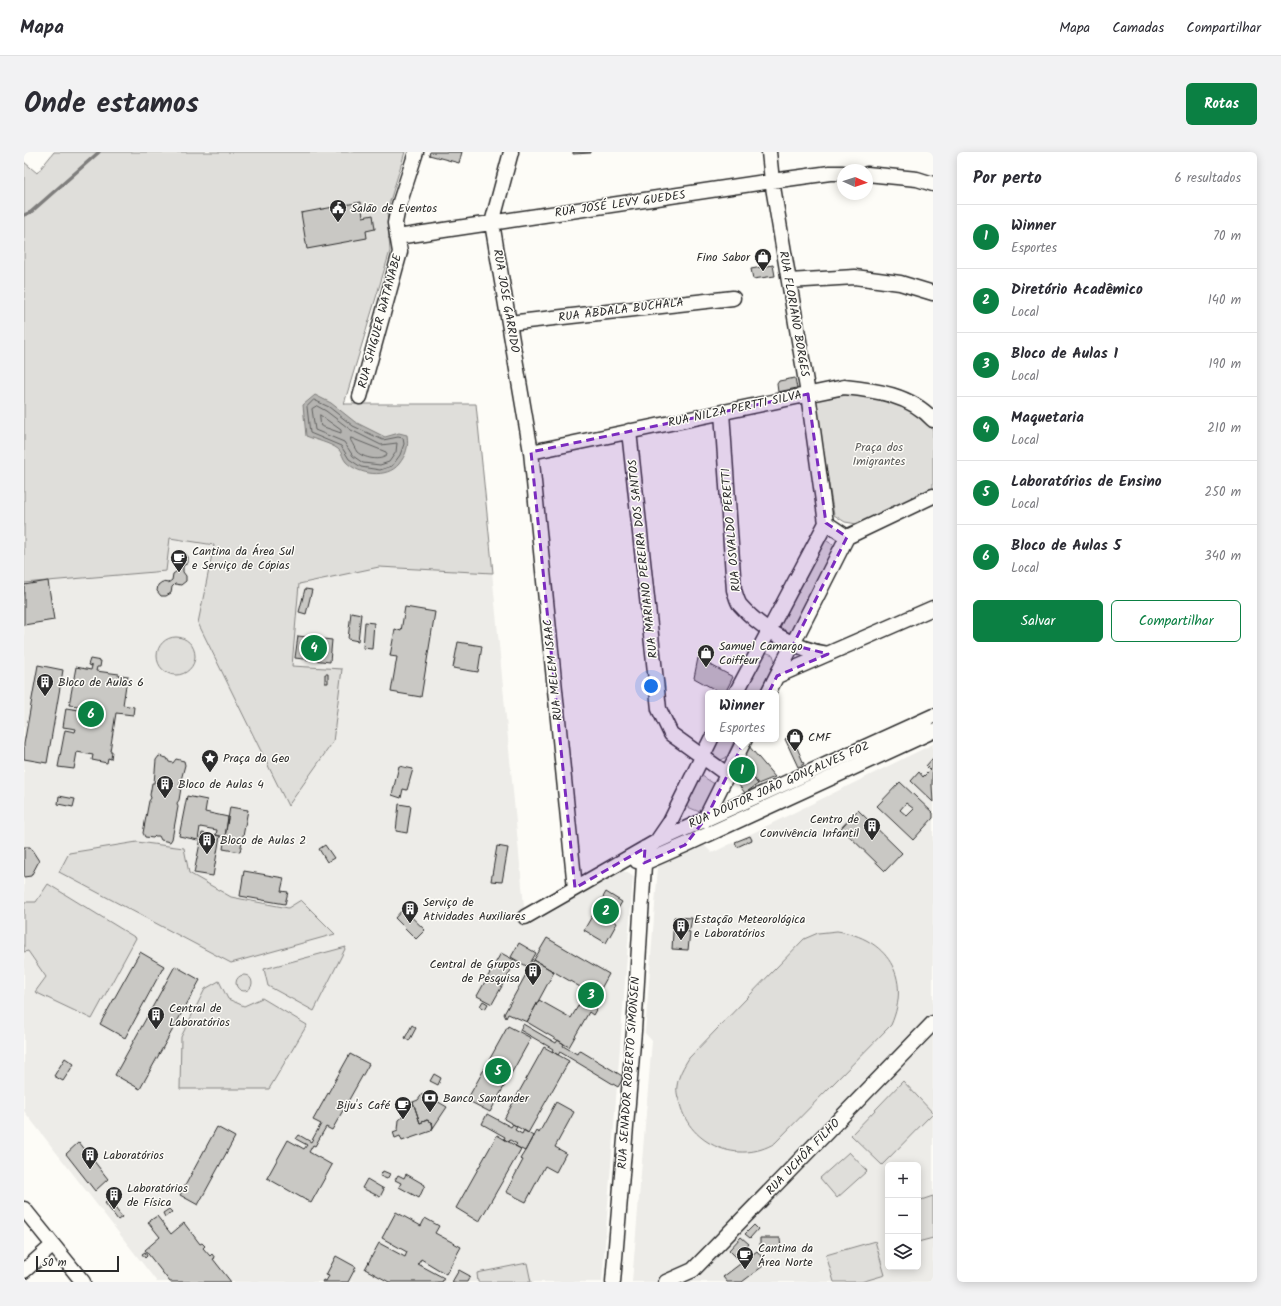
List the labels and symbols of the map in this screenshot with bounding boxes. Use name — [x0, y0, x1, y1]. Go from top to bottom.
north arrow — [837, 164, 873, 200]
street label: RUA JOSÉ LEVY GUEDES — [553, 185, 687, 223]
public building icon: Salão de Eventos — [328, 198, 348, 223]
place label: Salão de Eventos — [351, 199, 437, 218]
shop icon: Fino Sabor — [753, 247, 773, 272]
street label: RUA JOSÉ GARRIDO — [488, 248, 525, 355]
place label: Fino Sabor — [697, 248, 751, 267]
street label: RUA FLORIANO BORGES — [774, 250, 815, 379]
street label: RUA SHIGUER WATANABE — [353, 251, 407, 390]
street label: RUA ABDALA BUCHALA — [557, 293, 685, 327]
street label: RUA NILZA PERTTI SILVA — [666, 386, 804, 432]
park label: Praça dos Imigrantes — [853, 438, 905, 471]
street label: RUA MARIANO PEREIRA DOS SANTOS — [623, 458, 663, 659]
street label: RUA OSVALDO PERETTI — [716, 467, 746, 593]
place label: Cantina da Área Sul e Serviço de Cópias — [192, 542, 294, 575]
cafe icon: Cantina da Área Sul e Serviço de Cópias — [169, 548, 189, 573]
street label: RUA MELEM ISAAC — [538, 618, 568, 722]
pin: 4 — [301, 633, 327, 663]
place label: Samuel Camargo Coiffeur — [719, 637, 803, 670]
shop icon: Samuel Camargo Coiffeur — [696, 643, 716, 668]
building icon: Bloco de Aulas 6 — [35, 672, 55, 697]
place label: Bloco de Aulas 6 — [58, 673, 144, 692]
your location — [641, 676, 661, 696]
pin: 6 — [78, 699, 104, 729]
shop icon: CMF — [785, 727, 805, 752]
place label: CMF — [808, 728, 833, 747]
street label: RUA DOUTOR JOÃO GONÇALVES FOZ — [686, 736, 872, 834]
place icon: Praça da Geo — [200, 748, 220, 773]
place label: Praça da Geo — [223, 749, 290, 768]
pin: 1 — [729, 755, 755, 785]
building icon: Bloco de Aulas 4 — [155, 774, 175, 799]
place label: Bloco de Aulas 4 — [178, 775, 264, 794]
place label: Centro de Convivência Infantil — [760, 810, 860, 843]
building icon: Centro de Convivência Infantil — [862, 816, 882, 841]
building icon: Bloco de Aulas 2 — [197, 830, 217, 855]
place label: Bloco de Aulas 2 — [220, 831, 306, 850]
place label: Serviço de Atividades Auxiliares — [423, 893, 526, 926]
pin: 2 — [593, 896, 619, 926]
building icon: Serviço de Atividades Auxiliares — [400, 899, 420, 924]
place label: Estação Meteorológica e Laboratórios — [694, 910, 806, 943]
building icon: Estação Meteorológica e Laboratórios — [671, 916, 691, 941]
place label: Central de Grupos de Pesquisa — [429, 955, 520, 988]
building icon: Central de Grupos de Pesquisa — [523, 961, 543, 986]
street label: RUA SENADOR ROBERTO SIMONSEN — [613, 976, 645, 1170]
pin: 3 — [578, 980, 604, 1010]
place label: Central de Laboratórios — [169, 999, 230, 1032]
building icon: Central de Laboratórios — [146, 1005, 166, 1030]
pin: 5 — [485, 1056, 511, 1086]
bank icon: Banco Santander — [420, 1088, 440, 1113]
place label: Banco Santander — [443, 1089, 530, 1108]
cafe icon: Biju's Café — [393, 1095, 413, 1120]
place label: Biju's Café — [336, 1096, 391, 1115]
street label: RUA UCHÔA FILHO — [761, 1114, 845, 1200]
building icon: Laboratórios — [80, 1145, 100, 1170]
place label: Laboratórios — [103, 1146, 164, 1165]
place label: Laboratórios de Física — [127, 1179, 188, 1212]
building icon: Laboratórios de Física — [104, 1185, 124, 1210]
place label: Cantina da Área Norte — [758, 1239, 814, 1272]
cafe icon: Cantina da Área Norte — [735, 1245, 755, 1270]
scale bar — [36, 1254, 119, 1273]

